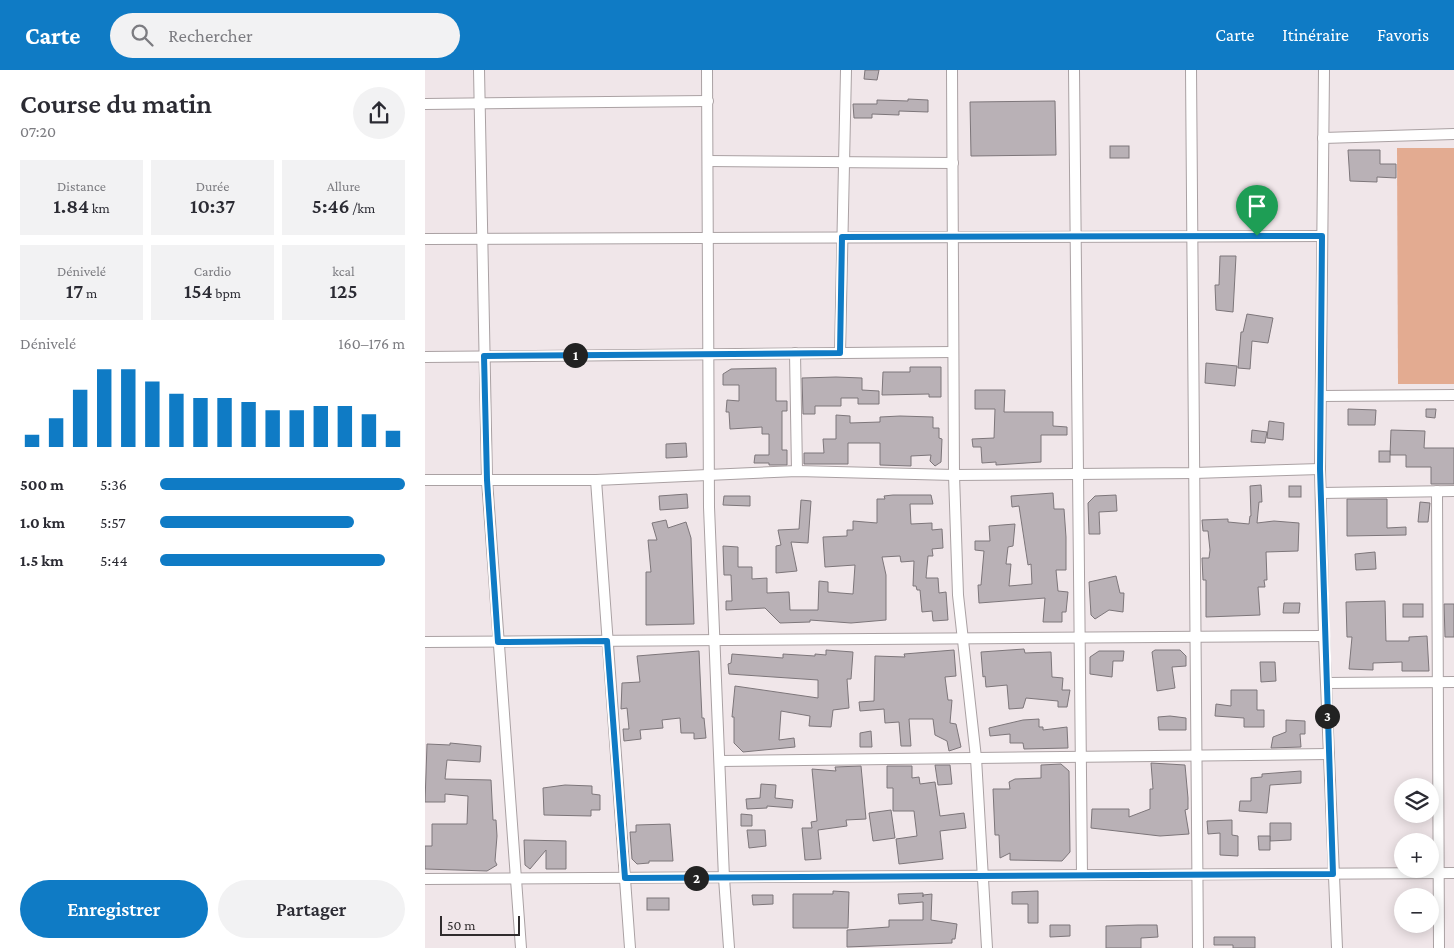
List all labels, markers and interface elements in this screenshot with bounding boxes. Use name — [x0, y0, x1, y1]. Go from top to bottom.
search box — [110, 13, 460, 58]
icon: search — [128, 21, 156, 49]
text: Carte — [25, 22, 80, 49]
text: Rechercher — [168, 25, 253, 46]
text: Carte — [1215, 25, 1254, 45]
text: Itinéraire — [1282, 25, 1349, 45]
text: Favoris — [1377, 25, 1429, 45]
button: share — [353, 87, 405, 139]
text: Course du matin — [20, 88, 212, 119]
text: 07:20 — [20, 123, 56, 140]
text: Distance — [57, 178, 106, 194]
text: Durée — [196, 178, 229, 194]
text: Allure — [327, 178, 360, 194]
pin — [1236, 185, 1278, 236]
icon: arrive — [1243, 192, 1271, 220]
text: 1.84 — [53, 194, 89, 218]
text: 10:37 — [190, 194, 235, 218]
text: 5:46 — [312, 194, 350, 218]
text: km — [89, 200, 110, 216]
text: /km — [350, 200, 375, 216]
text: Dénivelé — [57, 263, 106, 279]
text: Cardio — [194, 263, 231, 279]
text: kcal — [332, 263, 355, 279]
text: 17 — [66, 279, 83, 303]
text: 154 — [184, 279, 213, 303]
text: 125 — [329, 279, 358, 303]
text: m — [83, 285, 97, 301]
text: bpm — [213, 285, 241, 301]
text: Dénivelé — [20, 335, 76, 352]
text: 160–176 m — [338, 335, 405, 352]
pin: 1 — [563, 342, 587, 368]
text: 1 — [573, 347, 578, 363]
text: 500 m — [20, 476, 64, 493]
text: 5:36 — [100, 476, 127, 493]
text: 1.0 km — [20, 514, 65, 531]
text: 5:57 — [100, 514, 126, 531]
text: 1.5 km — [20, 552, 64, 569]
text: 5:44 — [100, 552, 128, 569]
pin: 3 — [1315, 704, 1339, 728]
text: 3 — [1324, 708, 1331, 724]
map controls — [1394, 778, 1439, 933]
button: layers — [1394, 778, 1439, 823]
button: + — [1394, 833, 1439, 878]
pin: 2 — [683, 866, 709, 890]
text: 2 — [693, 870, 700, 886]
button: Enregistrer — [20, 880, 208, 938]
button: Partager — [218, 880, 405, 938]
button: − — [1394, 888, 1439, 933]
scale bar — [440, 913, 520, 936]
text: 50 m — [447, 917, 475, 933]

